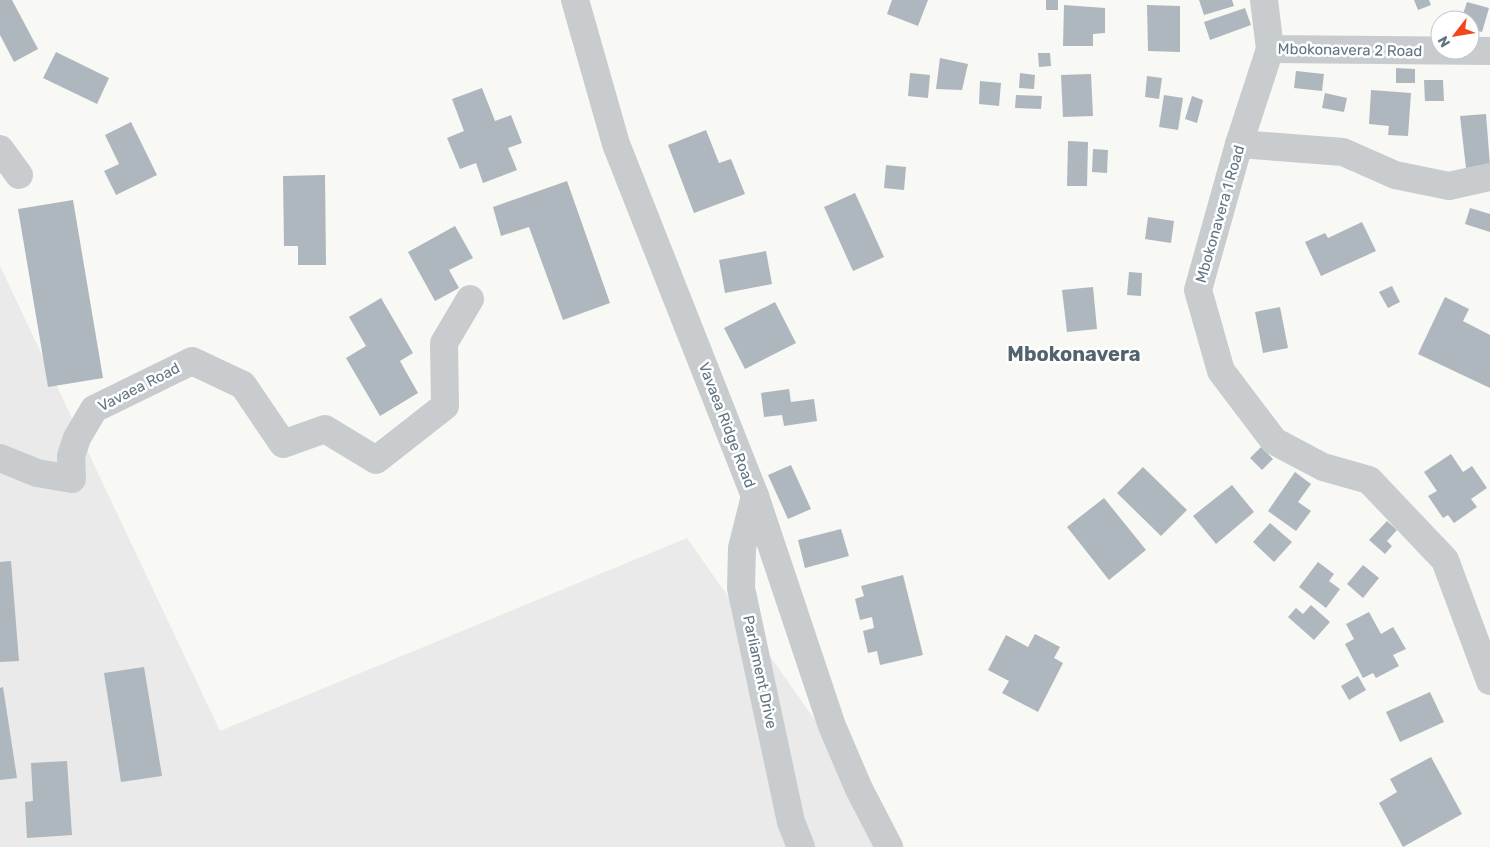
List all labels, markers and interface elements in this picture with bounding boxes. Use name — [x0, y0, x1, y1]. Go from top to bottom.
north arrow — [1430, 10, 1480, 60]
text: N — [1434, 33, 1454, 50]
street label: Mbokonavera 2 Road — [1278, 40, 1422, 60]
street label: Mbokonavera 1 Road — [1192, 143, 1248, 285]
district label: Mbokonavera — [1007, 342, 1141, 366]
street label: Vavaea Road — [95, 359, 183, 415]
street label: Vavaea Ridge Road — [695, 360, 759, 490]
street label: Parliament Drive — [739, 614, 781, 730]

